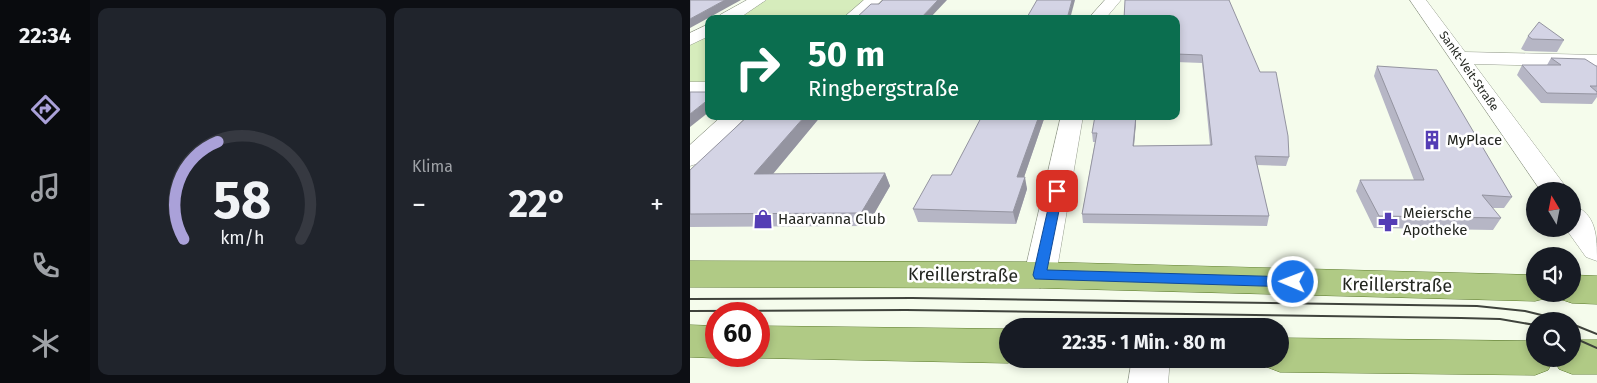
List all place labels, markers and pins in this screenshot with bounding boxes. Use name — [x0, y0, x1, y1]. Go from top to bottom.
building icon: MyPlace — [1421, 129, 1443, 151]
place label: MyPlace — [1447, 131, 1502, 149]
pin — [1036, 170, 1078, 212]
place label: Meiersche Apotheke — [1403, 204, 1472, 239]
shop icon: Haarvanna Club — [752, 208, 774, 230]
place label: Haarvanna Club — [778, 210, 886, 228]
pharmacy icon: Meiersche Apotheke — [1377, 211, 1399, 233]

